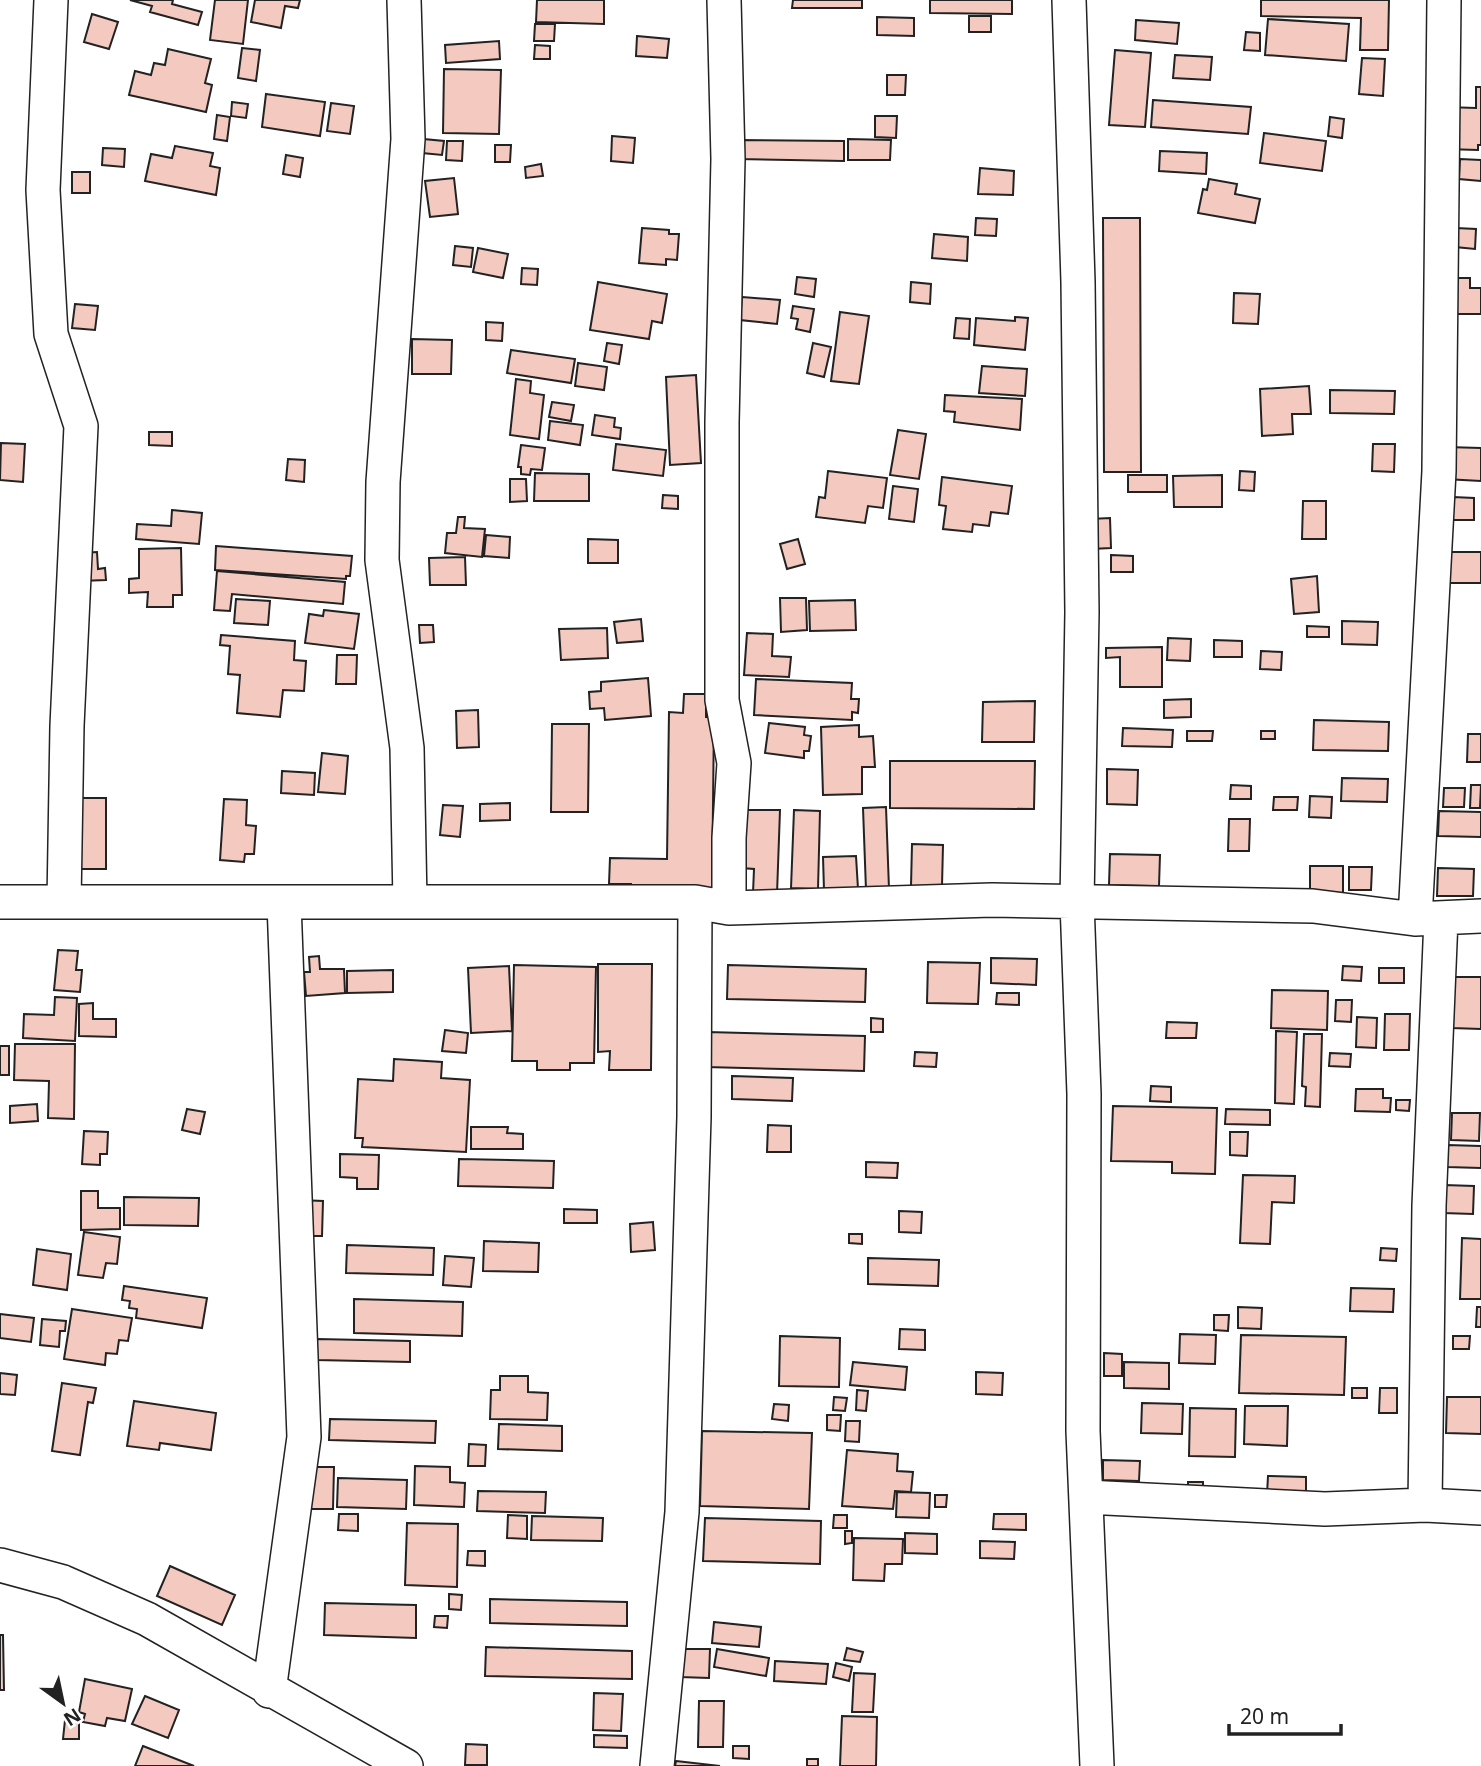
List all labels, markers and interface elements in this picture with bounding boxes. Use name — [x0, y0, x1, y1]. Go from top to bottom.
north arrow — [28, 1668, 98, 1738]
scale bar — [1229, 1692, 1341, 1736]
text: N — [59, 1702, 86, 1732]
text: 20 m — [1240, 1702, 1289, 1730]

